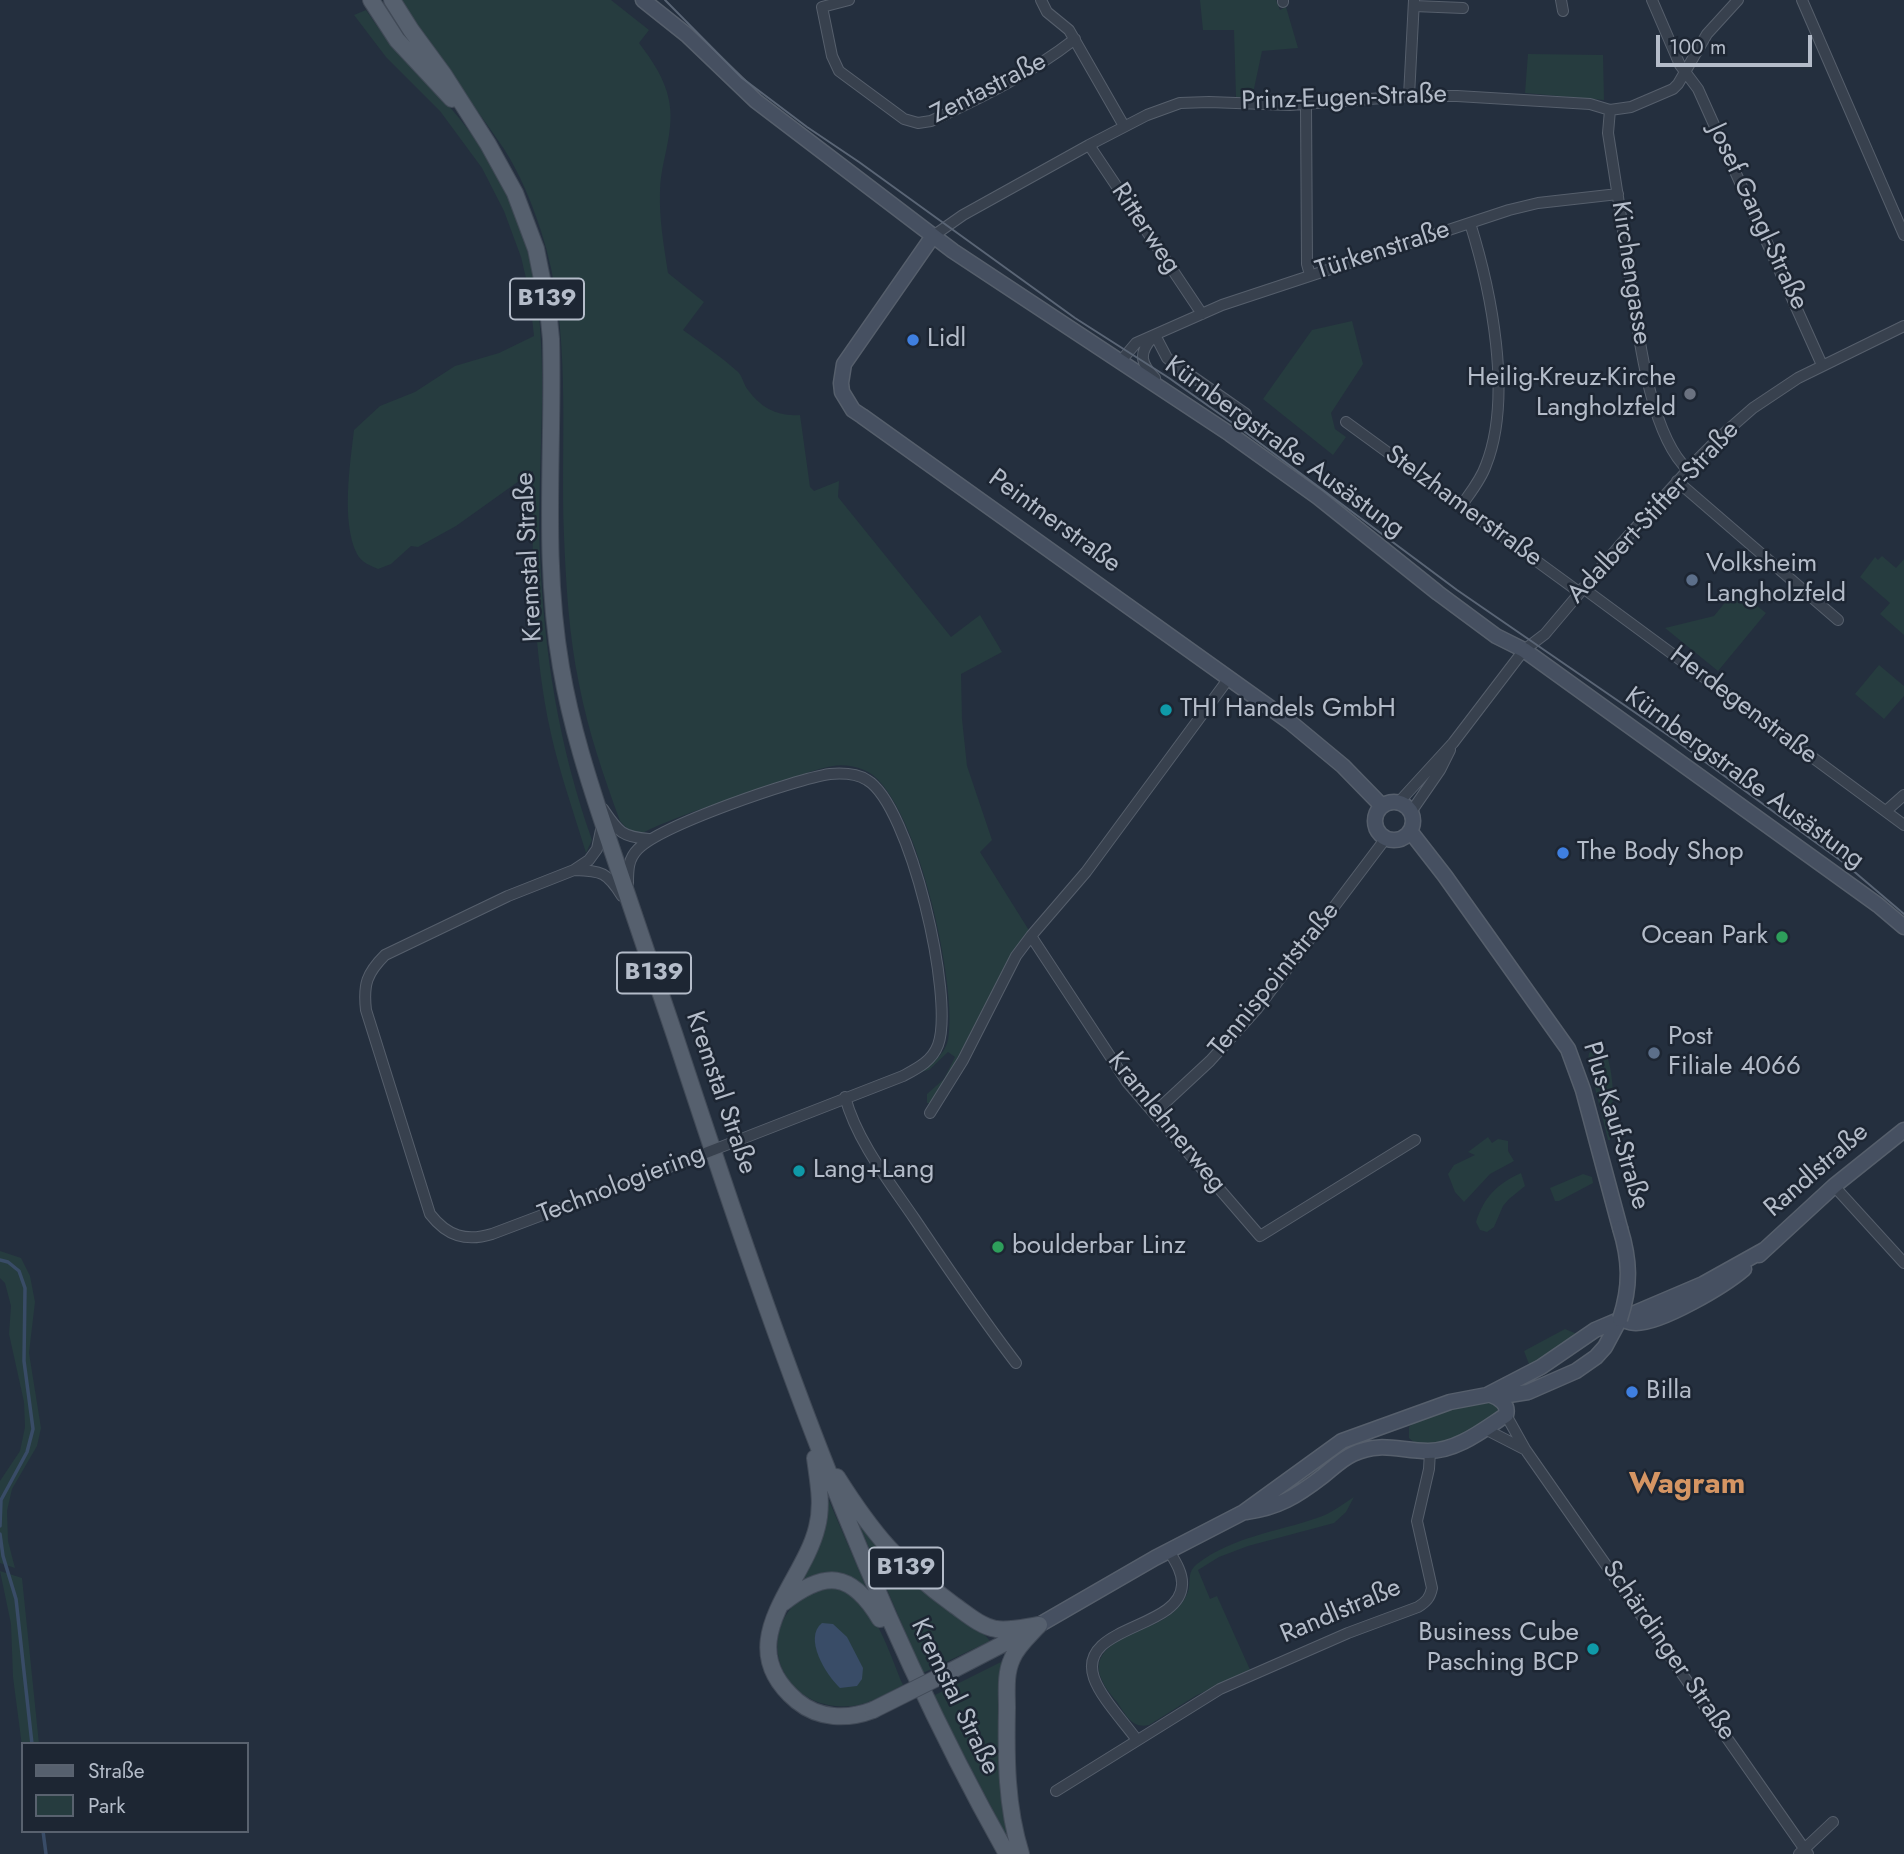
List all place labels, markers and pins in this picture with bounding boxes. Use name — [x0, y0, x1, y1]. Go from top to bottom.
place label: Lidl — [927, 324, 966, 356]
marker: Lidl — [905, 332, 921, 348]
place label: Heilig-Kreuz-Kirche Langholzfeld — [1467, 363, 1676, 424]
marker: Heilig-Kreuz-Kirche Langholzfeld — [1682, 386, 1698, 402]
place label: Volksheim Langholzfeld — [1706, 549, 1846, 610]
marker: Volksheim Langholzfeld — [1684, 572, 1700, 588]
place label: THI Handels GmbH — [1180, 694, 1396, 726]
marker: THI Handels GmbH — [1158, 702, 1174, 718]
place label: The Body Shop — [1577, 837, 1744, 869]
marker: The Body Shop — [1555, 845, 1571, 861]
place label: Ocean Park — [1641, 921, 1768, 953]
marker: Ocean Park — [1774, 929, 1790, 945]
place label: Post Filiale 4066 — [1668, 1022, 1801, 1084]
marker: Post Filiale 4066 — [1646, 1045, 1662, 1061]
place label: Lang+Lang — [813, 1155, 934, 1187]
marker: Lang+Lang — [791, 1163, 807, 1179]
place label: boulderbar Linz — [1012, 1231, 1186, 1263]
marker: boulderbar Linz — [990, 1239, 1006, 1255]
place label: Billa — [1646, 1376, 1692, 1408]
marker: Billa — [1624, 1384, 1640, 1400]
place label: Business Cube Pasching BCP — [1418, 1618, 1579, 1680]
marker: Business Cube Pasching BCP — [1585, 1641, 1601, 1657]

